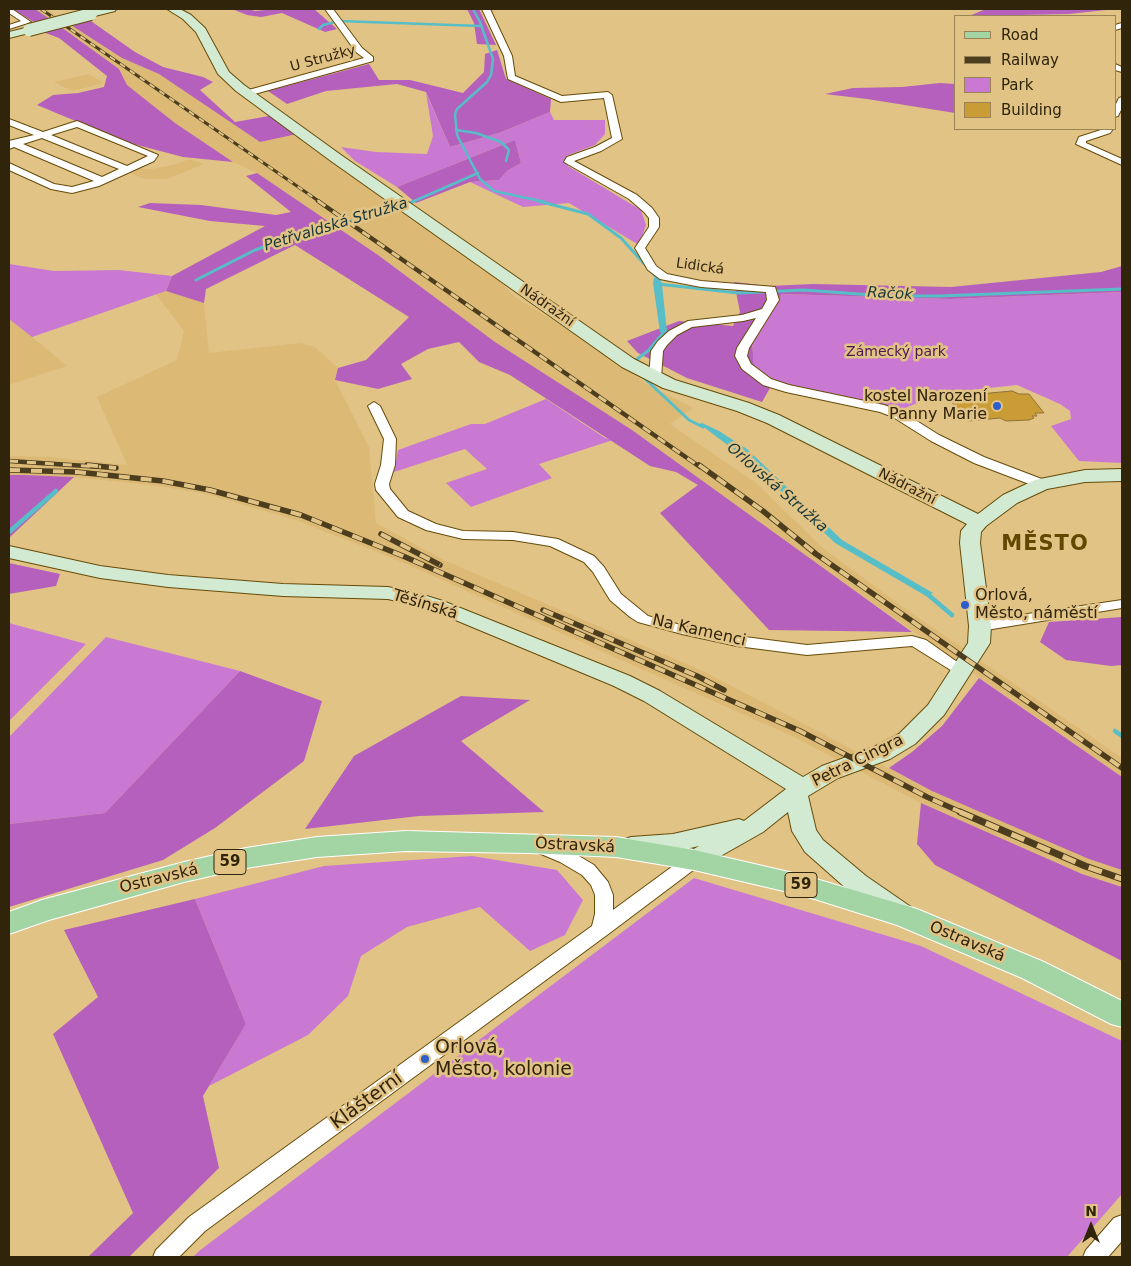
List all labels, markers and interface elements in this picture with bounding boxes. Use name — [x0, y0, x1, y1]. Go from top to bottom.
legend — [954, 15, 1116, 130]
text: Road — [1001, 26, 1039, 44]
street label: U Stružky — [288, 42, 358, 76]
text: Railway — [1001, 51, 1059, 69]
text: Park — [1001, 76, 1033, 94]
text: Building — [1001, 101, 1062, 119]
water label: Petřvaldská Stružka — [262, 195, 410, 255]
street label: Lidická — [675, 255, 725, 279]
street label: Nádražní — [517, 281, 577, 331]
water label: Račok — [867, 284, 913, 304]
park label: Zámecký park — [846, 344, 946, 360]
place label: kostel Narození Panny Marie — [864, 387, 987, 425]
marker: kostel Narození Panny Marie — [991, 400, 1003, 412]
water label: Orlovská Stružka — [723, 439, 831, 537]
street label: Nádražní — [875, 465, 939, 509]
district label: MĚSTO — [1001, 532, 1089, 558]
street label: Těšínská — [390, 586, 460, 624]
place label: Orlová, Město, náměstí — [975, 586, 1098, 624]
marker: Orlová, Město, náměstí — [959, 599, 971, 611]
street label: Na Kamenci — [650, 611, 748, 651]
street label: Petra Cingra — [809, 731, 907, 791]
street label: Ostravská — [534, 834, 616, 858]
road number: 59 — [214, 850, 246, 874]
street label: Ostravská — [118, 860, 200, 898]
road number: 59 — [785, 872, 817, 898]
street label: Ostravská — [926, 917, 1008, 967]
place label: Orlová, Město, kolonie — [435, 1037, 572, 1081]
marker: Orlová, Město, kolonie — [419, 1053, 431, 1065]
street label: Klášterní — [327, 1067, 407, 1135]
north arrow — [1066, 1201, 1116, 1251]
text: N — [1085, 1203, 1097, 1219]

